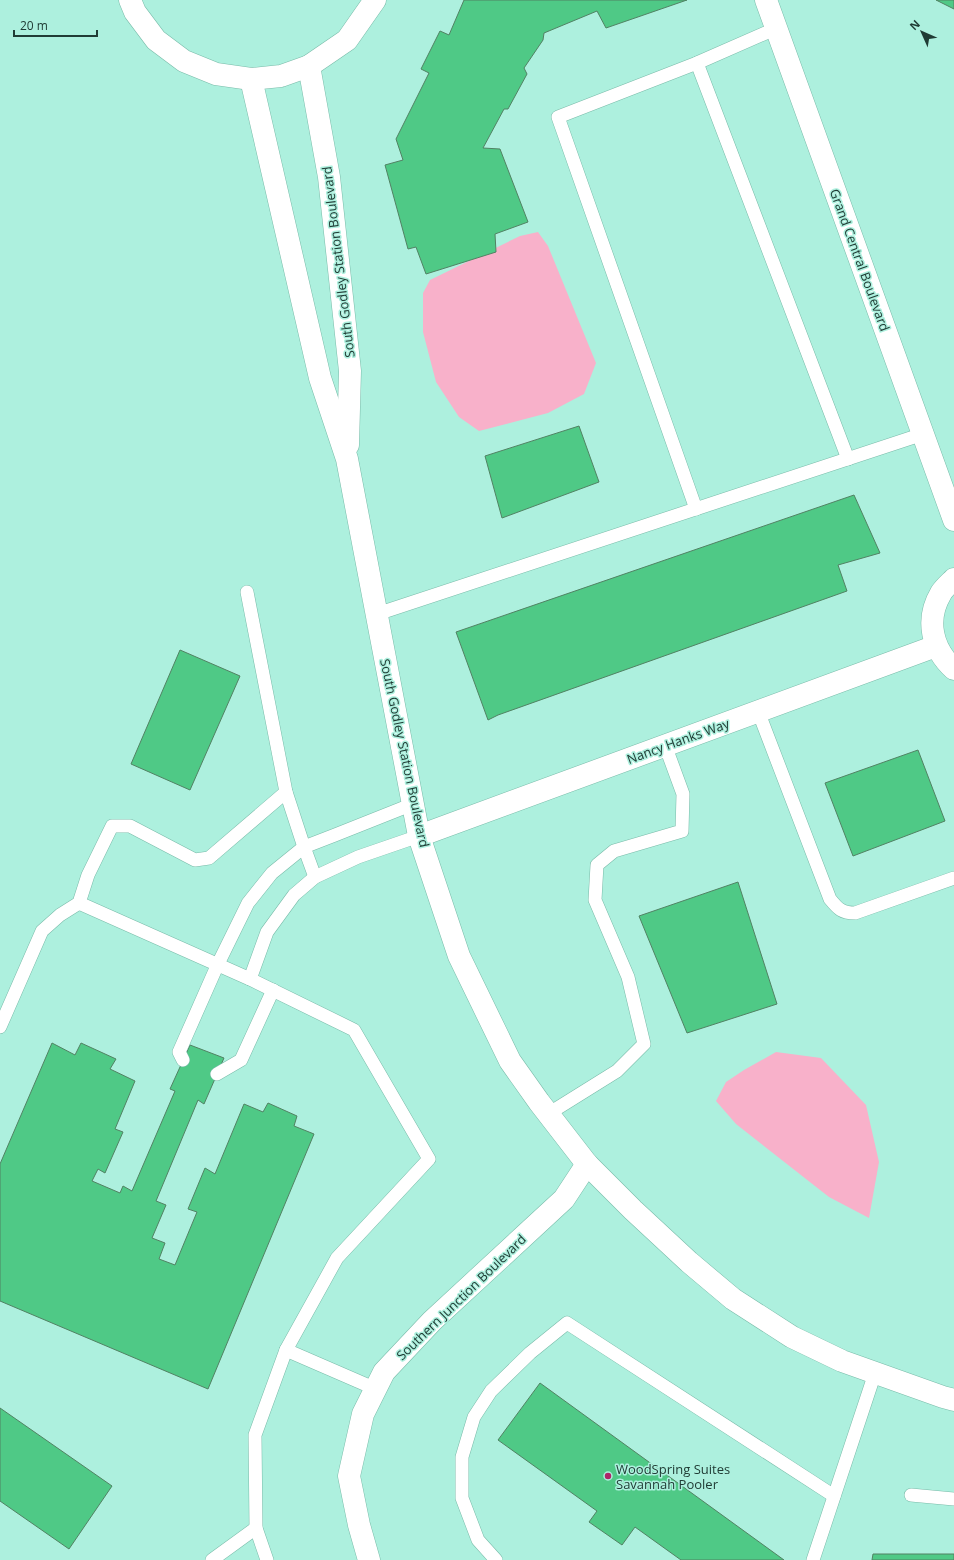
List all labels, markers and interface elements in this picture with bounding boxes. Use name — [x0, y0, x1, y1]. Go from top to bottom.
scale bar — [14, 12, 97, 38]
north arrow — [902, 12, 942, 52]
text: N — [906, 16, 923, 33]
text: 20 m — [20, 17, 48, 34]
street label: South Godley Station Boulevard — [317, 165, 359, 359]
street label: Grand Central Boulevard — [826, 186, 894, 334]
street label: South Godley Station Boulevard — [376, 657, 434, 849]
street label: Nancy Hanks Way — [624, 714, 732, 768]
street label: Southern Junction Boulevard — [392, 1230, 530, 1364]
place label: WoodSpring Suites Savannah Pooler — [616, 1460, 730, 1493]
marker: WoodSpring Suites Savannah Pooler — [603, 1471, 613, 1481]

